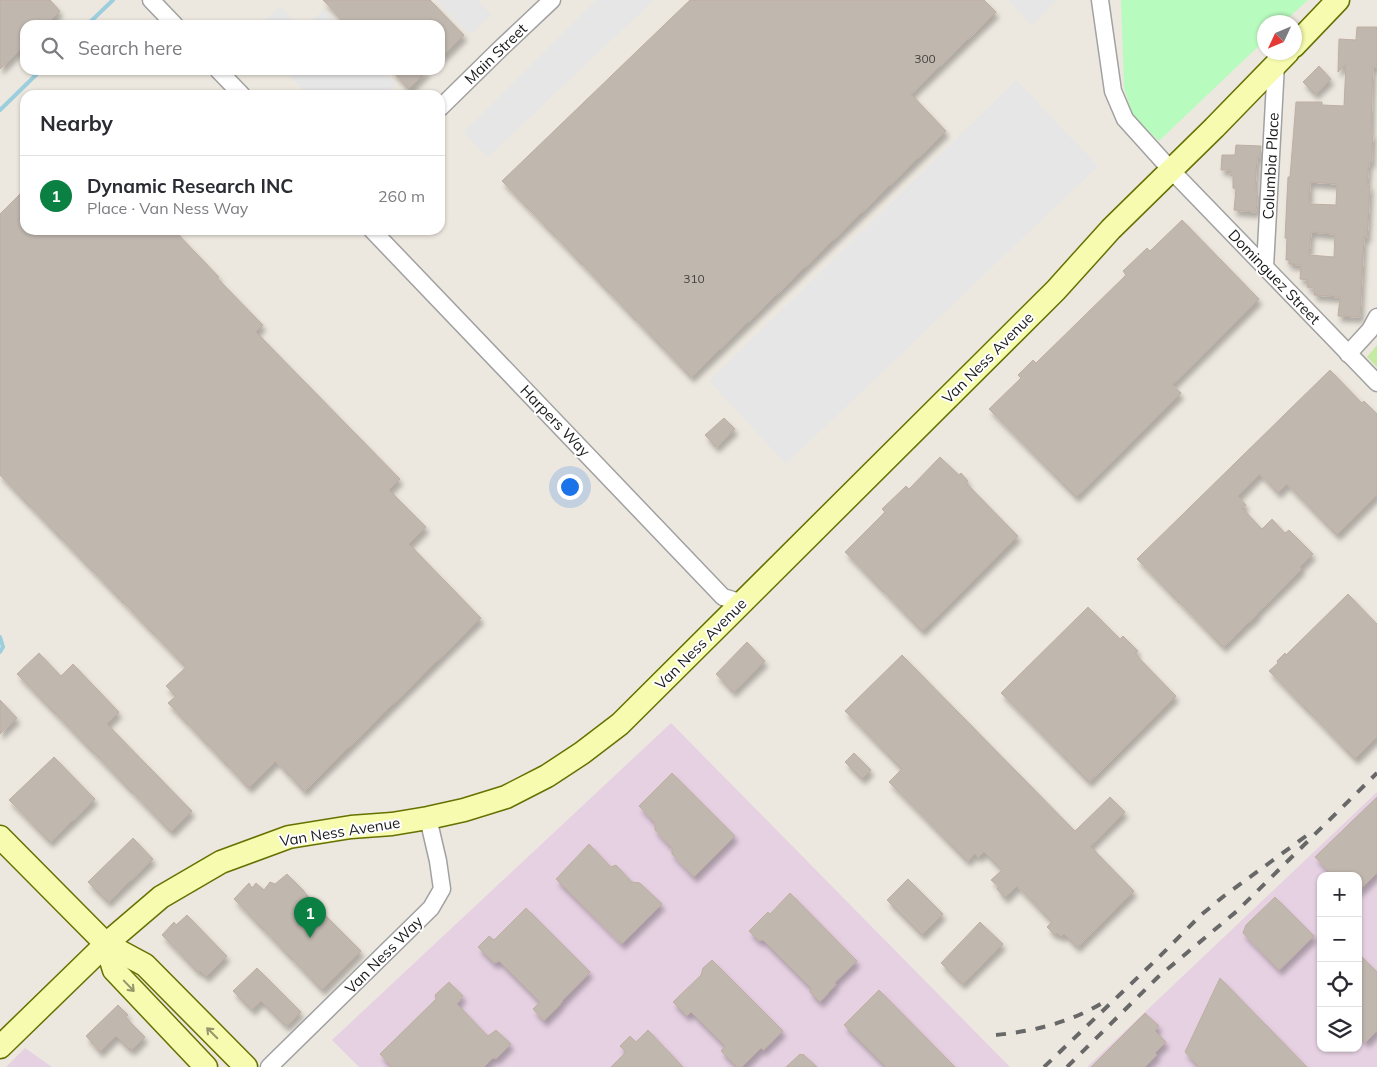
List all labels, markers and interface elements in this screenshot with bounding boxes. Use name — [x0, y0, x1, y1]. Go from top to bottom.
north arrow — [1257, 15, 1302, 60]
street label: Main Street — [460, 19, 531, 88]
search box — [20, 20, 445, 75]
icon: search — [38, 34, 66, 62]
text: Search here — [78, 36, 182, 60]
house number: 300 — [914, 51, 936, 66]
text: Nearby — [40, 110, 113, 136]
street label: Columbia Place — [1258, 112, 1283, 220]
text: Dynamic Research INC — [87, 174, 293, 198]
text: 1 — [51, 186, 61, 206]
text: 260 m — [378, 186, 425, 206]
text: Place · Van Ness Way — [87, 198, 248, 218]
street label: Dominguez Street — [1224, 225, 1324, 328]
house number: 310 — [683, 271, 705, 286]
street label: Van Ness Avenue — [938, 308, 1037, 407]
street label: Harpers Way — [516, 381, 594, 461]
your location — [557, 474, 583, 500]
street label: Van Ness Avenue — [651, 594, 750, 693]
street label: Van Ness Avenue — [278, 813, 402, 850]
map controls — [1317, 872, 1362, 1052]
button: + — [1317, 872, 1362, 917]
pin: 1 — [294, 897, 326, 938]
street label: Van Ness Way — [341, 912, 427, 997]
button: − — [1317, 917, 1362, 962]
button: locate — [1317, 962, 1362, 1007]
one-way arrow — [123, 979, 135, 992]
button: layers — [1317, 1007, 1362, 1052]
one-way arrow — [206, 1026, 218, 1039]

